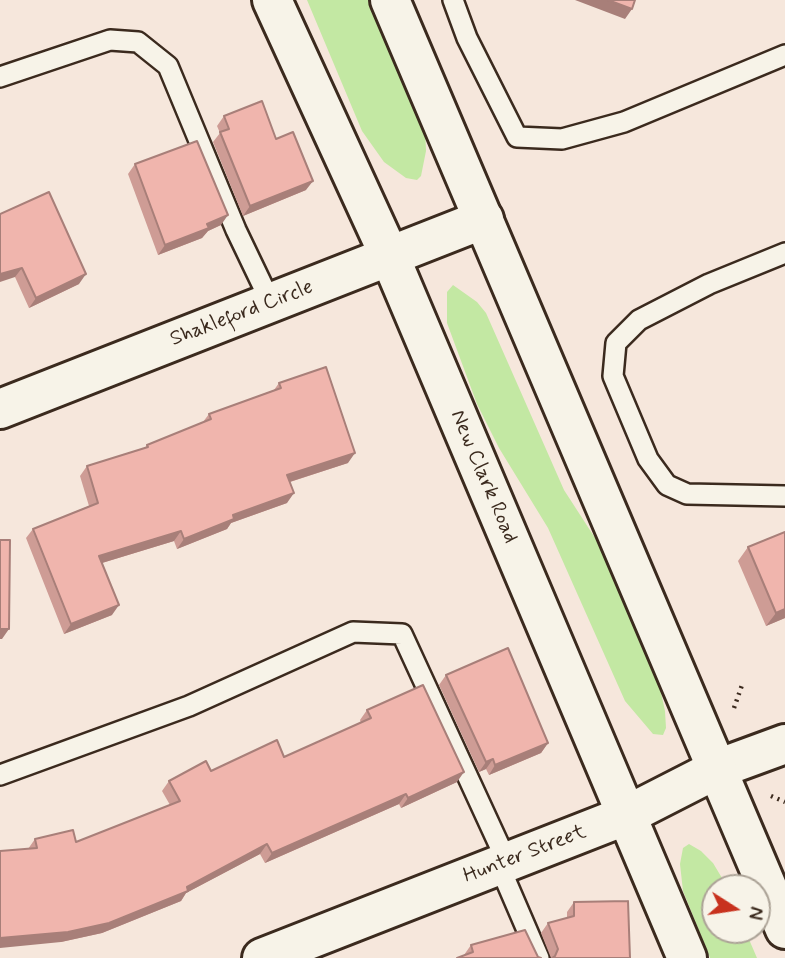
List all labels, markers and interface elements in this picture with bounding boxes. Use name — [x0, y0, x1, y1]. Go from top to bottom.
street label: Shakleford Circle — [167, 275, 317, 353]
street label: New Clark Road — [444, 407, 522, 547]
street label: Hunter Street — [460, 820, 590, 890]
north arrow — [701, 874, 771, 944]
text: N — [742, 904, 769, 922]

